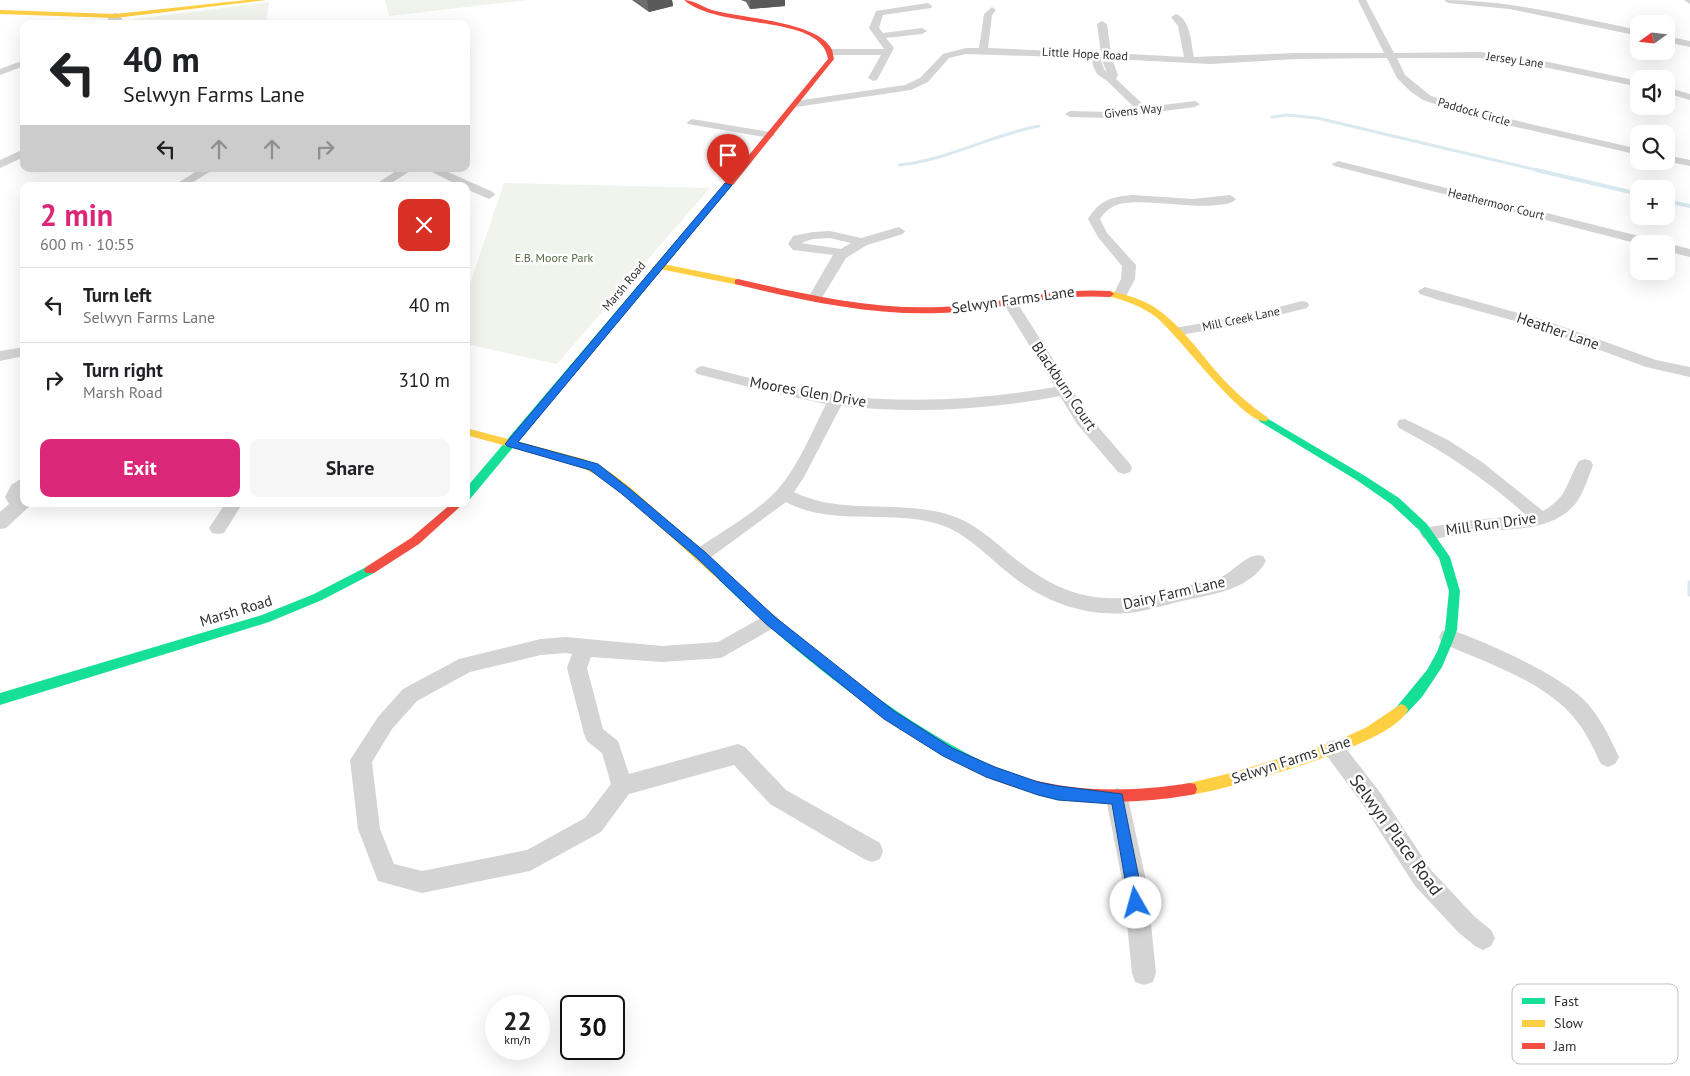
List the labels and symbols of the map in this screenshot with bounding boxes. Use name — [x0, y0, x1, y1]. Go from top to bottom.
north arrow — [1630, 15, 1675, 60]
street label: Little Hope Road — [1042, 44, 1128, 63]
street label: Jersey Lane — [1485, 48, 1545, 71]
street label: Paddock Circle — [1436, 94, 1512, 129]
street label: Givens Way — [1103, 100, 1163, 121]
pin — [707, 134, 749, 185]
street label: Heathermoor Court — [1446, 184, 1546, 223]
park label: E.B. Moore Park — [515, 250, 594, 265]
street label: Marsh Road — [599, 258, 649, 313]
street label: Selwyn Farms Lane — [950, 281, 1076, 318]
street label: Mill Creek Lane — [1201, 303, 1281, 334]
street label: Heather Lane — [1514, 308, 1602, 353]
street label: Blackburn Court — [1028, 338, 1101, 434]
street label: Moores Glen Drive — [748, 372, 868, 411]
street label: Mill Run Drive — [1444, 508, 1537, 539]
street label: Dairy Farm Lane — [1121, 572, 1227, 613]
street label: Marsh Road — [197, 591, 274, 631]
street label: Selwyn Farms Lane — [1229, 731, 1353, 788]
street label: Selwyn Place Road — [1345, 770, 1448, 900]
position arrow — [1109, 876, 1161, 928]
legend — [1512, 984, 1678, 1064]
text: Fast — [1554, 992, 1579, 1010]
speed limit sign: 30 — [560, 995, 625, 1060]
text: Slow — [1554, 1014, 1584, 1032]
text: Jam — [1553, 1037, 1576, 1055]

